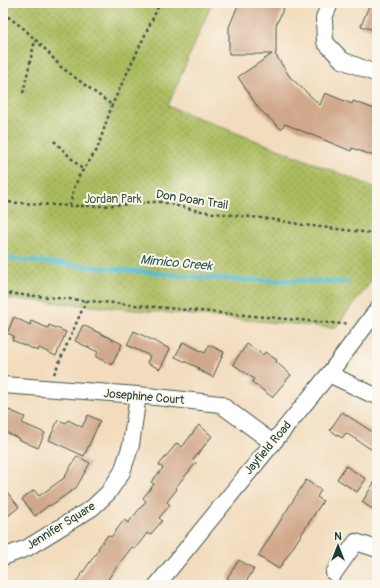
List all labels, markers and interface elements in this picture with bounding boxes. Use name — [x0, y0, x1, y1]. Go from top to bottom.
street label: Don Doan Trail — [155, 187, 229, 213]
park label: Jordan Park — [84, 192, 142, 207]
water label: Mimico Creek — [139, 252, 214, 274]
street label: Josephine Court — [103, 386, 185, 408]
street label: Jayfield Road — [241, 418, 295, 478]
street label: Jennifer Square — [24, 499, 98, 553]
north arrow — [318, 526, 358, 566]
text: N — [334, 530, 342, 543]

